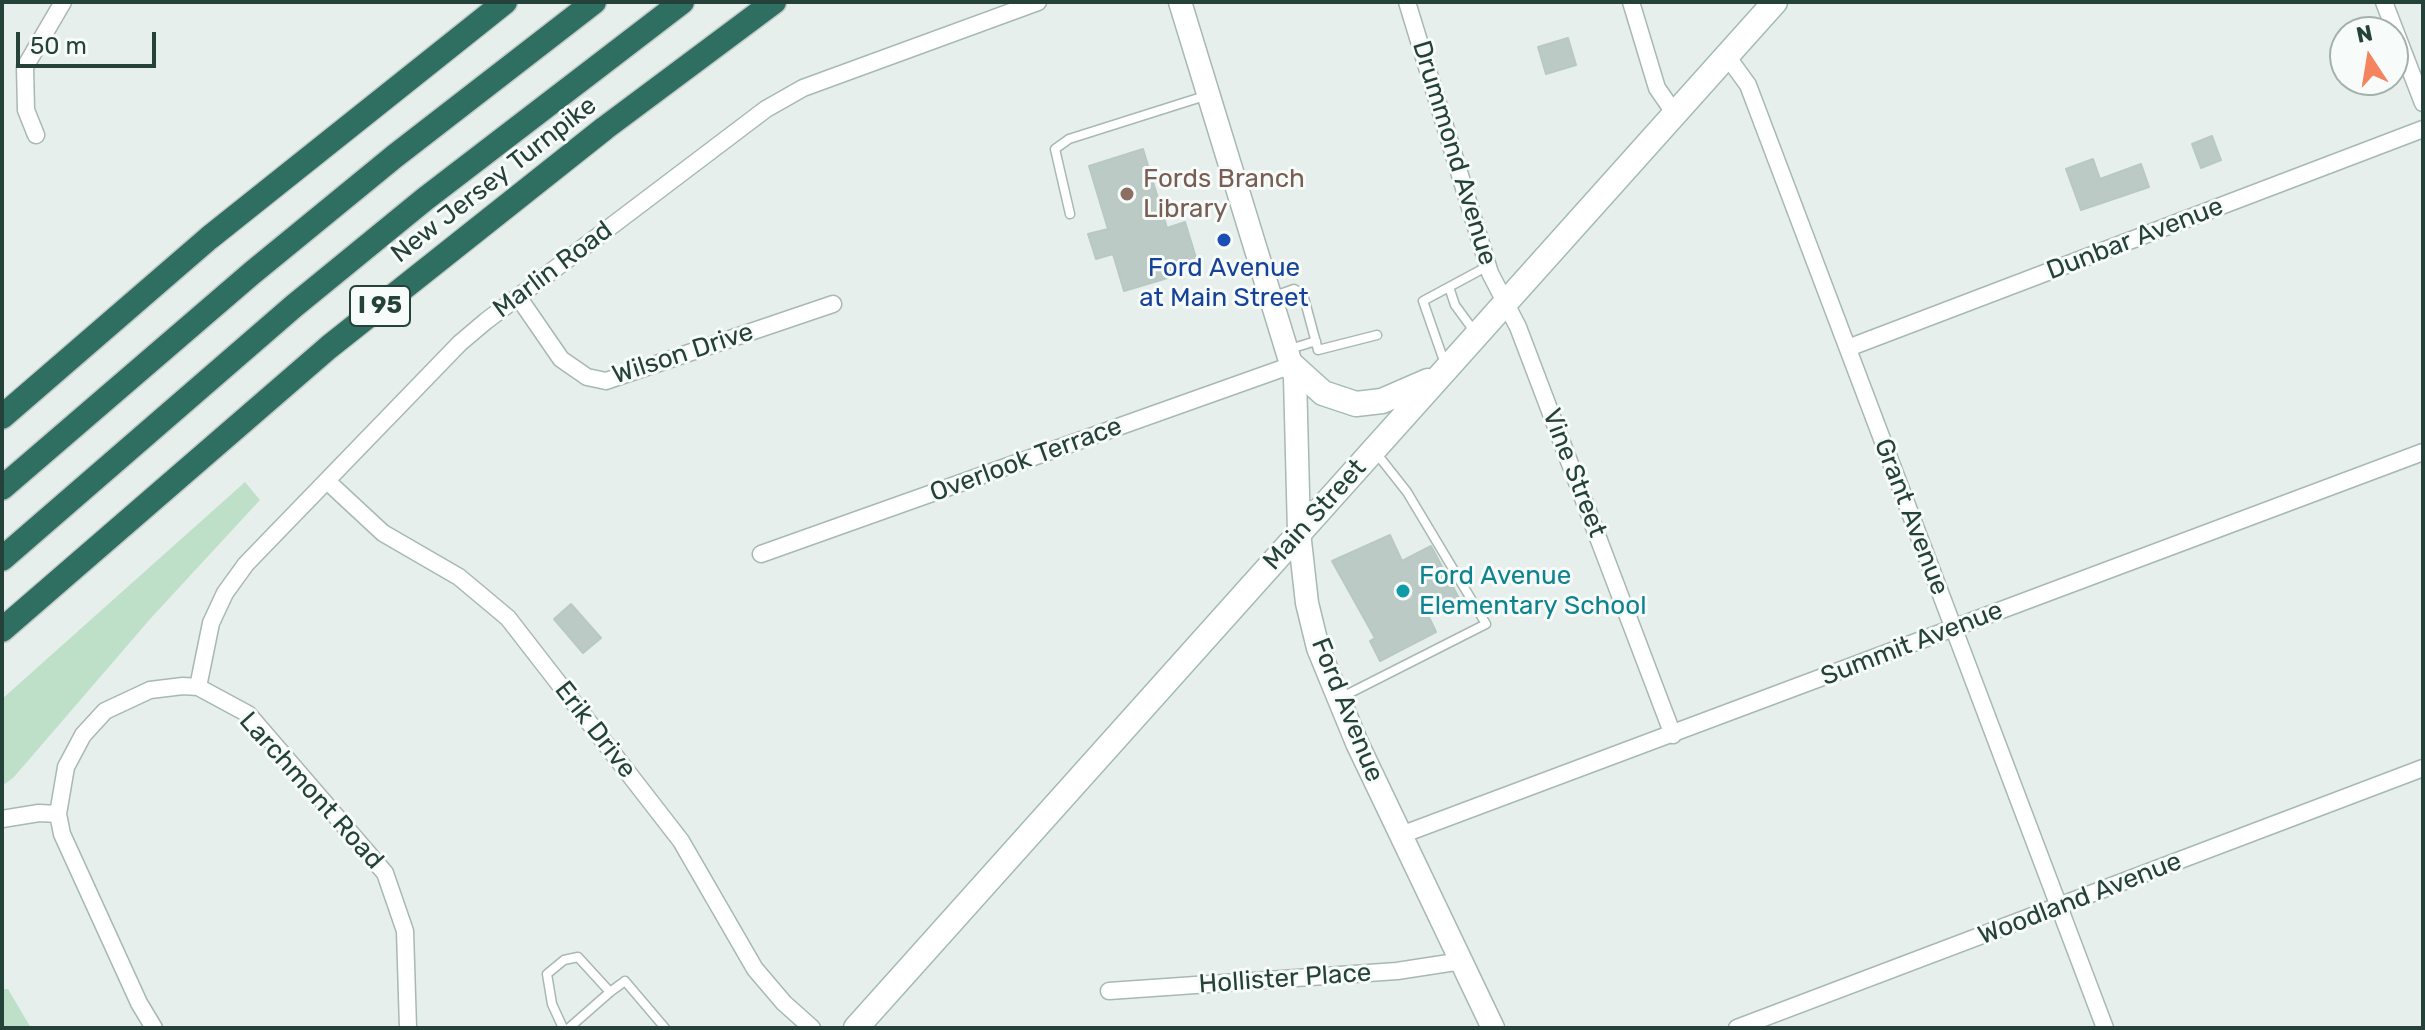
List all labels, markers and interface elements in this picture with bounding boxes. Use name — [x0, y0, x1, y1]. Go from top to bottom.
scale bar — [20, 16, 160, 66]
north arrow — [2329, 16, 2409, 96]
text: N — [2354, 19, 2375, 49]
text: 50 m — [30, 32, 87, 60]
street label: Drummond Avenue — [1405, 37, 1503, 269]
street label: New Jersey Turnpike — [385, 90, 603, 270]
place label: Fords Branch Library — [1143, 163, 1305, 224]
marker: Fords Branch Library — [1118, 185, 1136, 203]
street label: Dunbar Avenue — [2042, 191, 2228, 287]
street label: Marlin Road — [487, 215, 619, 325]
marker: Ford Avenue at Main Street — [1215, 231, 1233, 249]
place label: Ford Avenue at Main Street — [1139, 252, 1309, 314]
road number: I 95 — [350, 286, 410, 326]
street label: Wilson Drive — [609, 317, 757, 391]
street label: Vine Street — [1535, 404, 1613, 542]
street label: Overlook Terrace — [926, 411, 1126, 509]
street label: Grant Avenue — [1867, 434, 1955, 600]
street label: Main Street — [1257, 453, 1373, 577]
place label: Ford Avenue Elementary School — [1419, 560, 1647, 622]
marker: Ford Avenue Elementary School — [1394, 582, 1412, 600]
street label: Summit Avenue — [1817, 595, 2007, 693]
street label: Ford Avenue — [1304, 634, 1390, 786]
street label: Erik Drive — [548, 675, 642, 785]
street label: Larchmont Road — [232, 706, 390, 876]
street label: Woodland Avenue — [1974, 846, 2186, 952]
street label: Hollister Place — [1198, 957, 1372, 1001]

